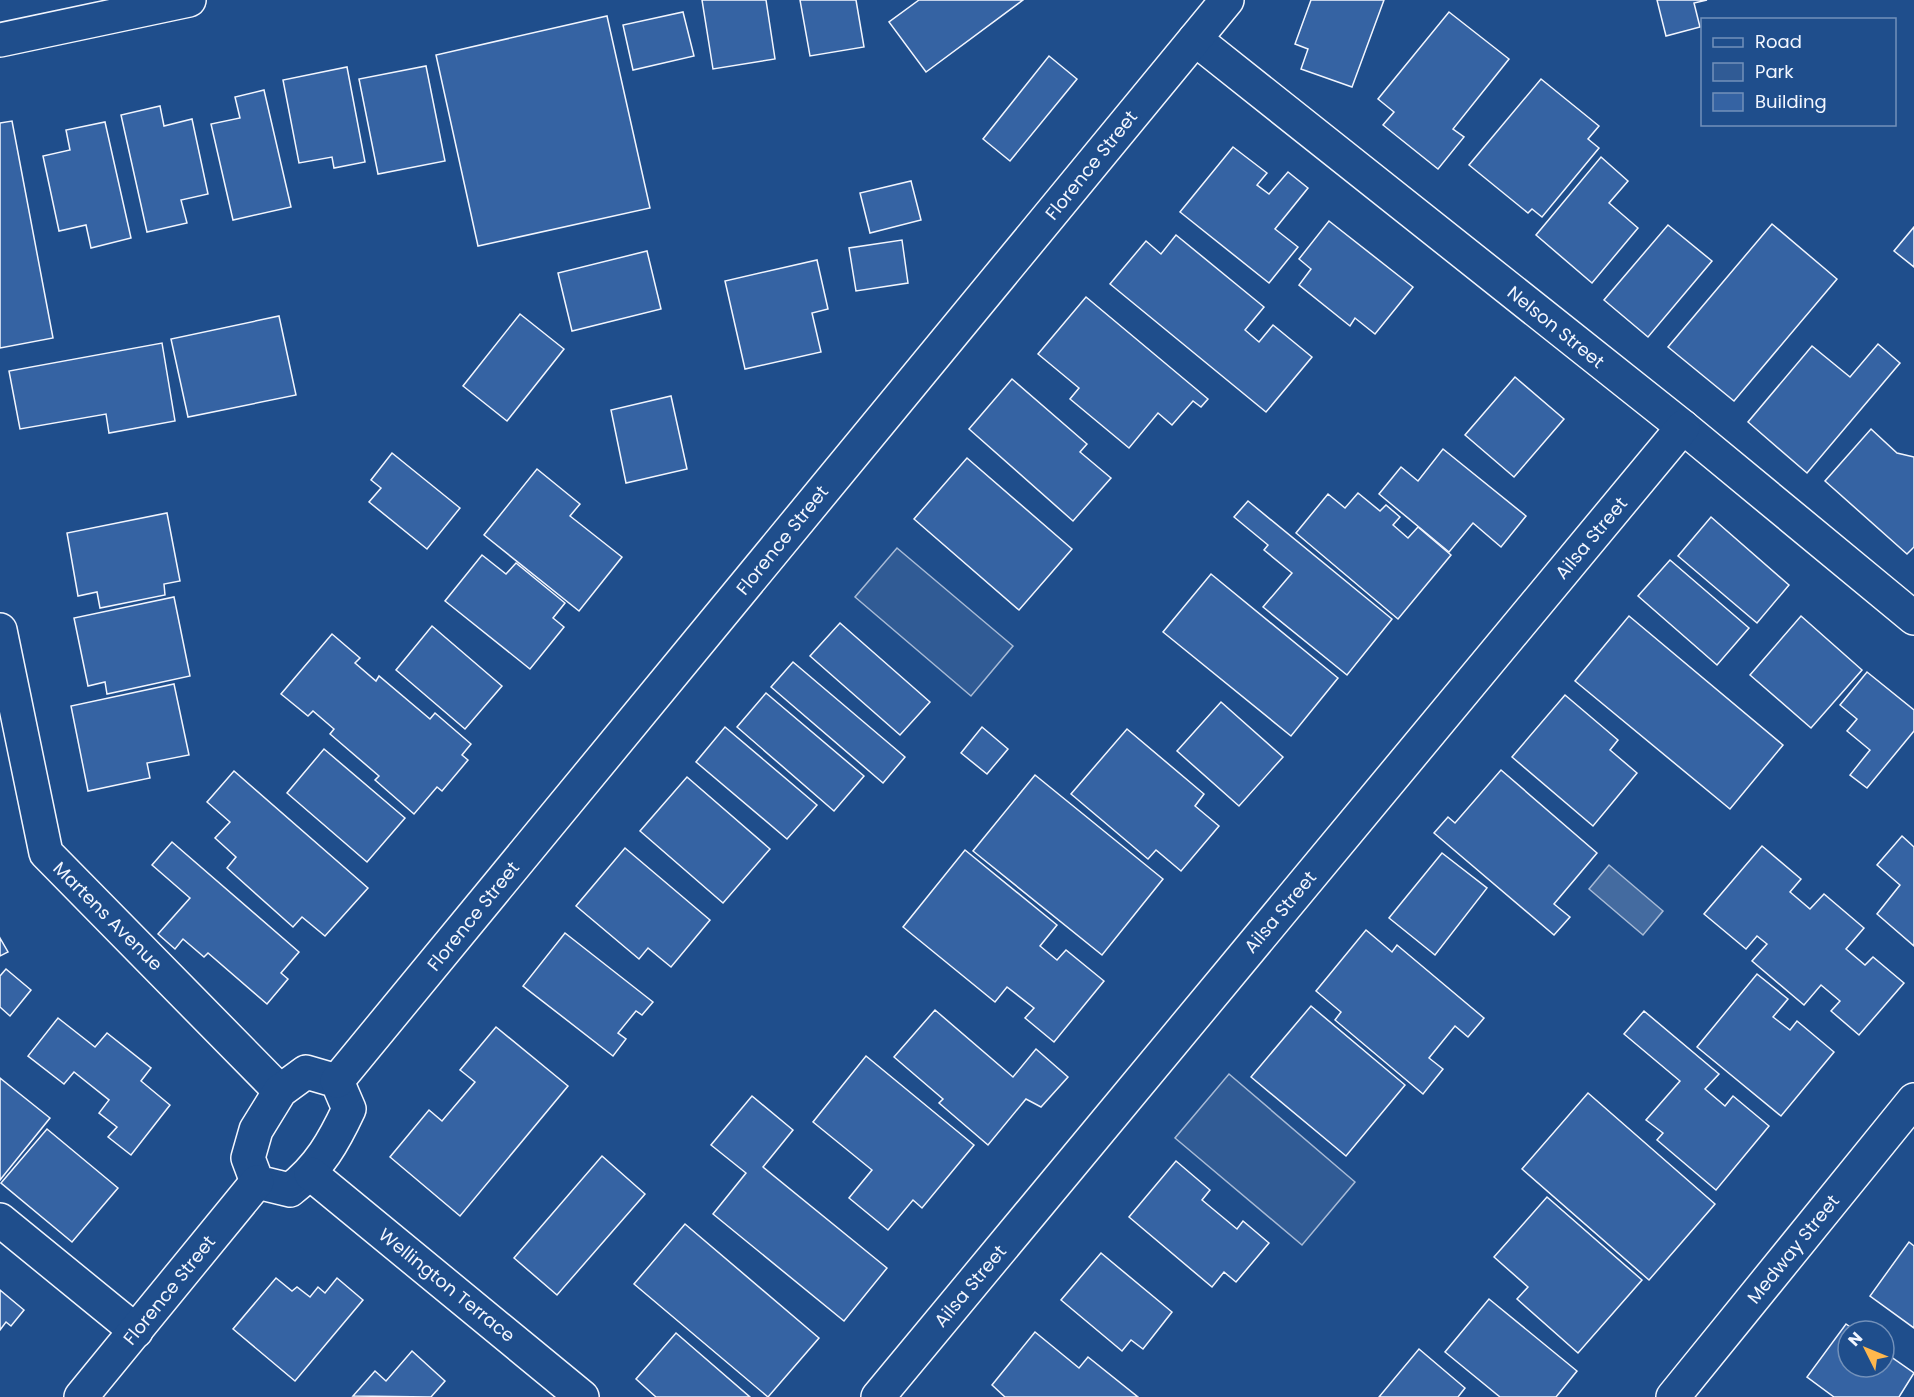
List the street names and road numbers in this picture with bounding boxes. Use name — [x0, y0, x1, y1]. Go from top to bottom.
street label: Florence Street — [1039, 105, 1143, 225]
street label: Nelson Street — [1502, 280, 1610, 374]
street label: Florence Street — [730, 480, 834, 600]
street label: Ailsa Street — [1549, 492, 1633, 584]
street label: Martens Avenue — [48, 856, 168, 976]
street label: Florence Street — [421, 856, 525, 976]
street label: Ailsa Street — [1238, 866, 1322, 958]
street label: Medway Street — [1741, 1189, 1845, 1309]
street label: Wellington Terrace — [374, 1222, 520, 1348]
street label: Florence Street — [117, 1230, 221, 1350]
street label: Ailsa Street — [928, 1240, 1012, 1332]

